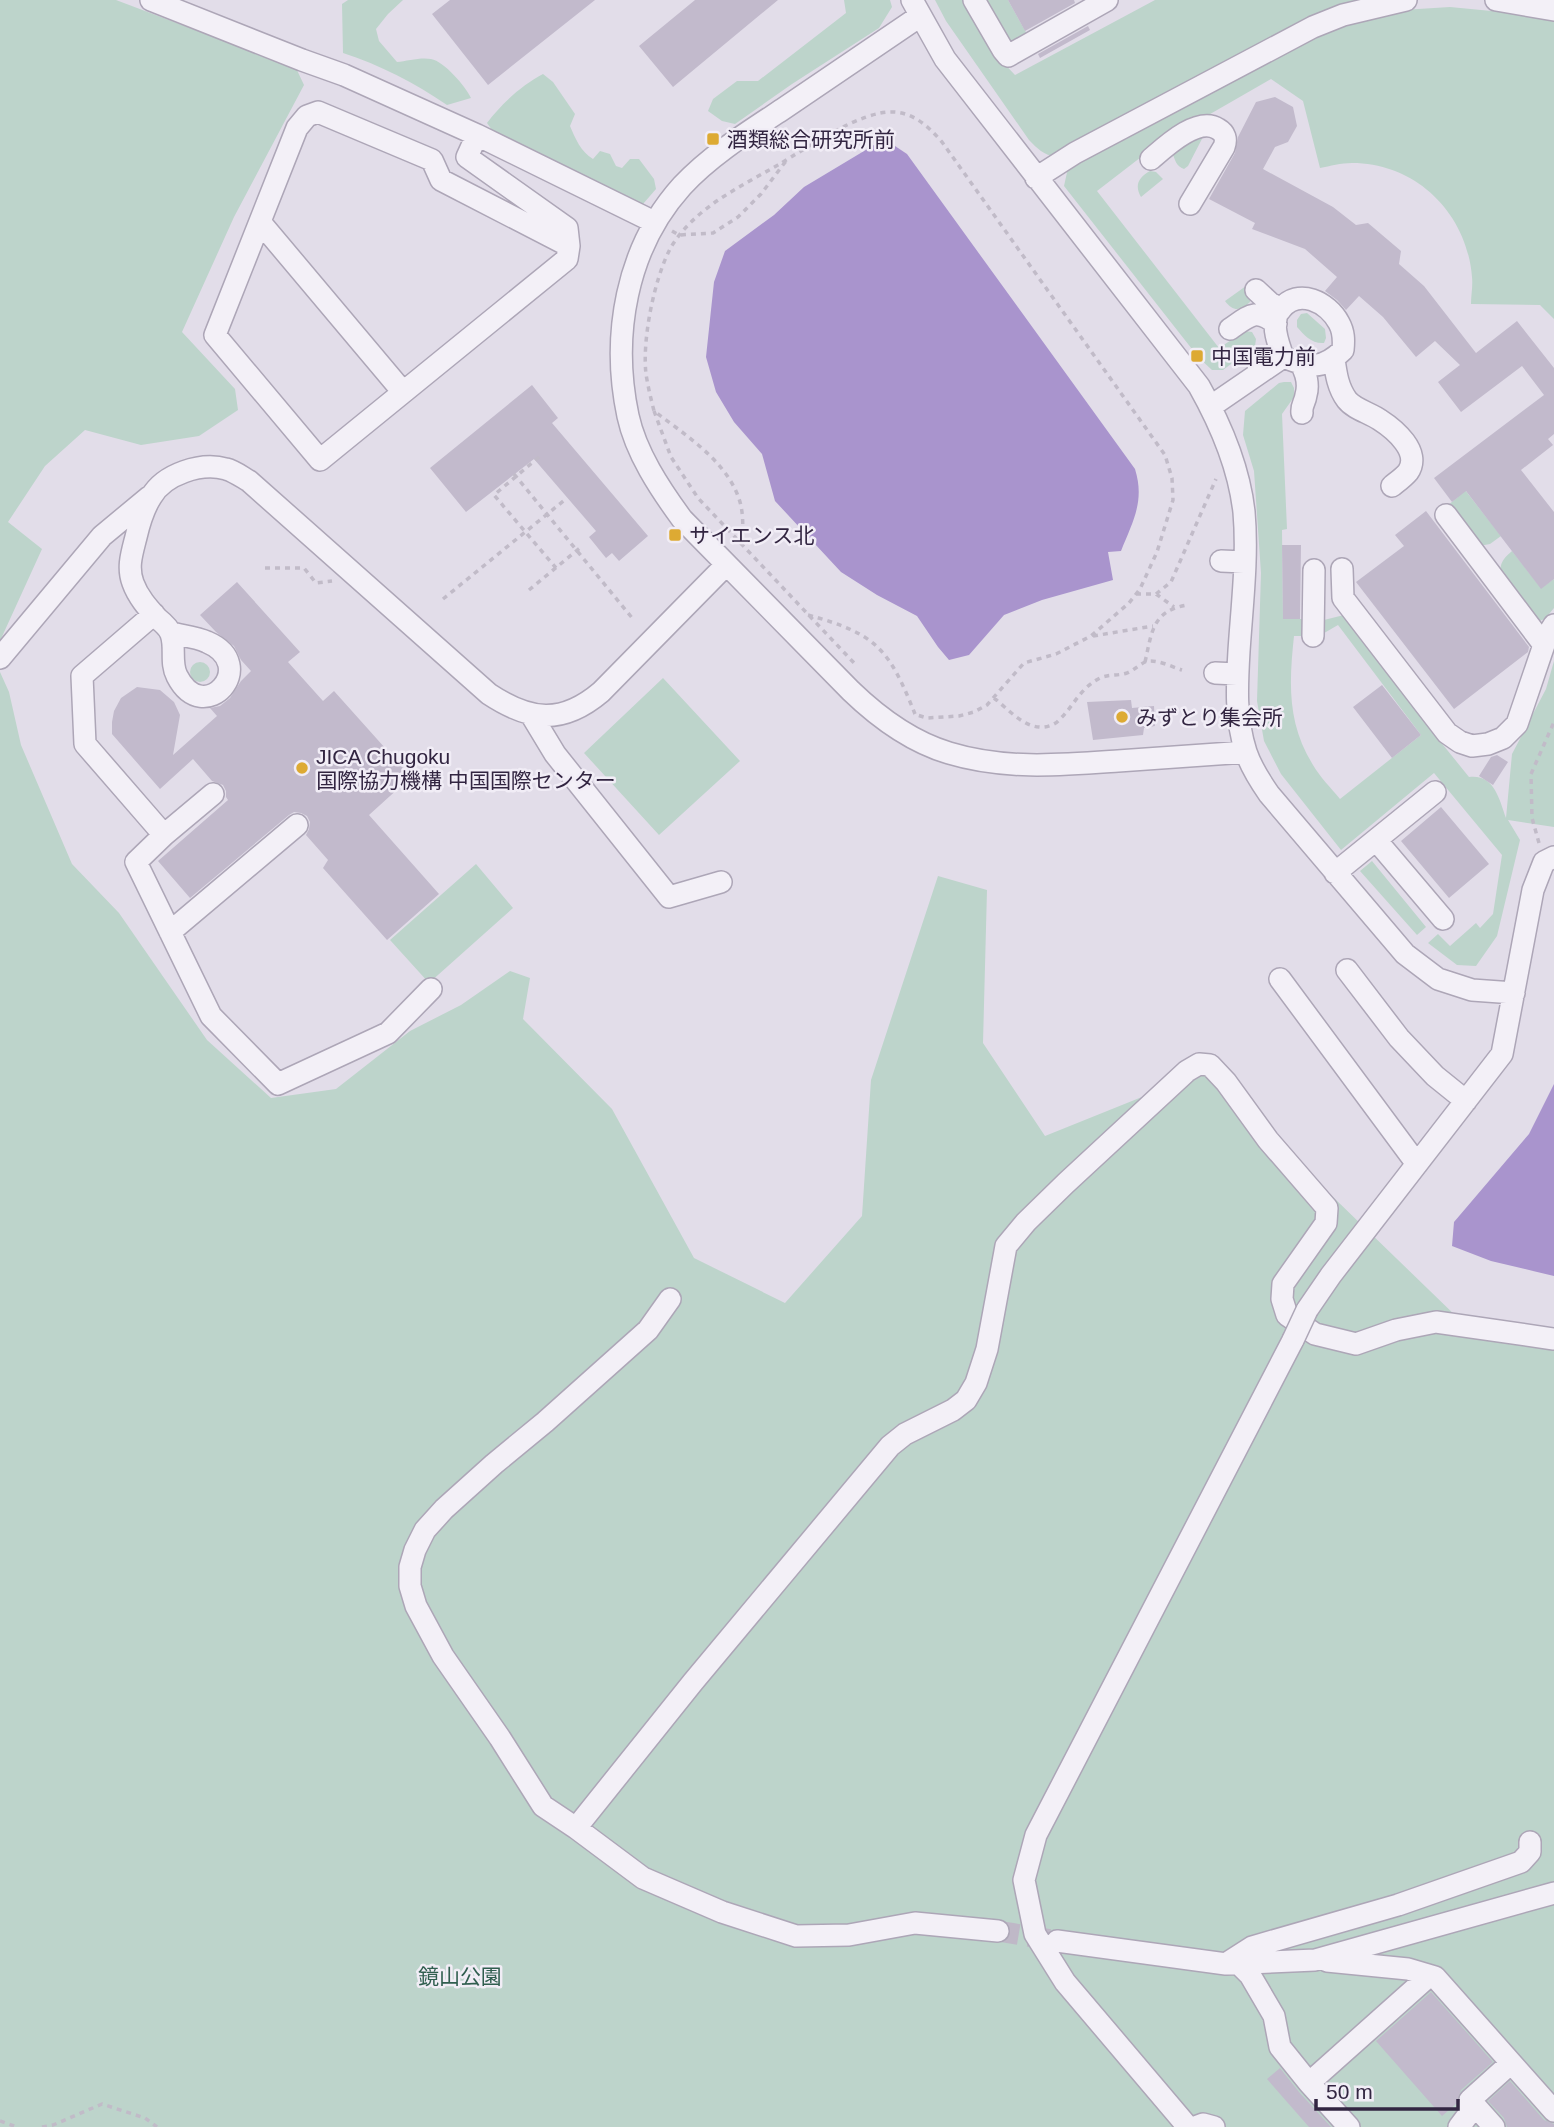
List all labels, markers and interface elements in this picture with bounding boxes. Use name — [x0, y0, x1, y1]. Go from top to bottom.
place label: 酒類総合研究所前 — [727, 128, 895, 151]
marker: 酒類総合研究所前 — [705, 131, 721, 147]
place label: 中国電力前 — [1211, 345, 1316, 368]
marker: 中国電力前 — [1189, 348, 1205, 364]
place label: サイエンス北 — [689, 524, 814, 547]
marker: サイエンス北 — [667, 527, 683, 543]
place label: みずとり集会所 — [1136, 706, 1283, 729]
marker: みずとり集会所 — [1114, 709, 1130, 725]
place label: JICA Chugoku 国際協力機構 中国国際センター — [316, 745, 616, 792]
marker: JICA Chugoku 国際協力機構 中国国際センター — [294, 760, 310, 776]
park label: 鏡山公園 — [418, 1965, 502, 1988]
scale bar — [1316, 2068, 1458, 2112]
text: 50 m — [1326, 2080, 1373, 2103]

